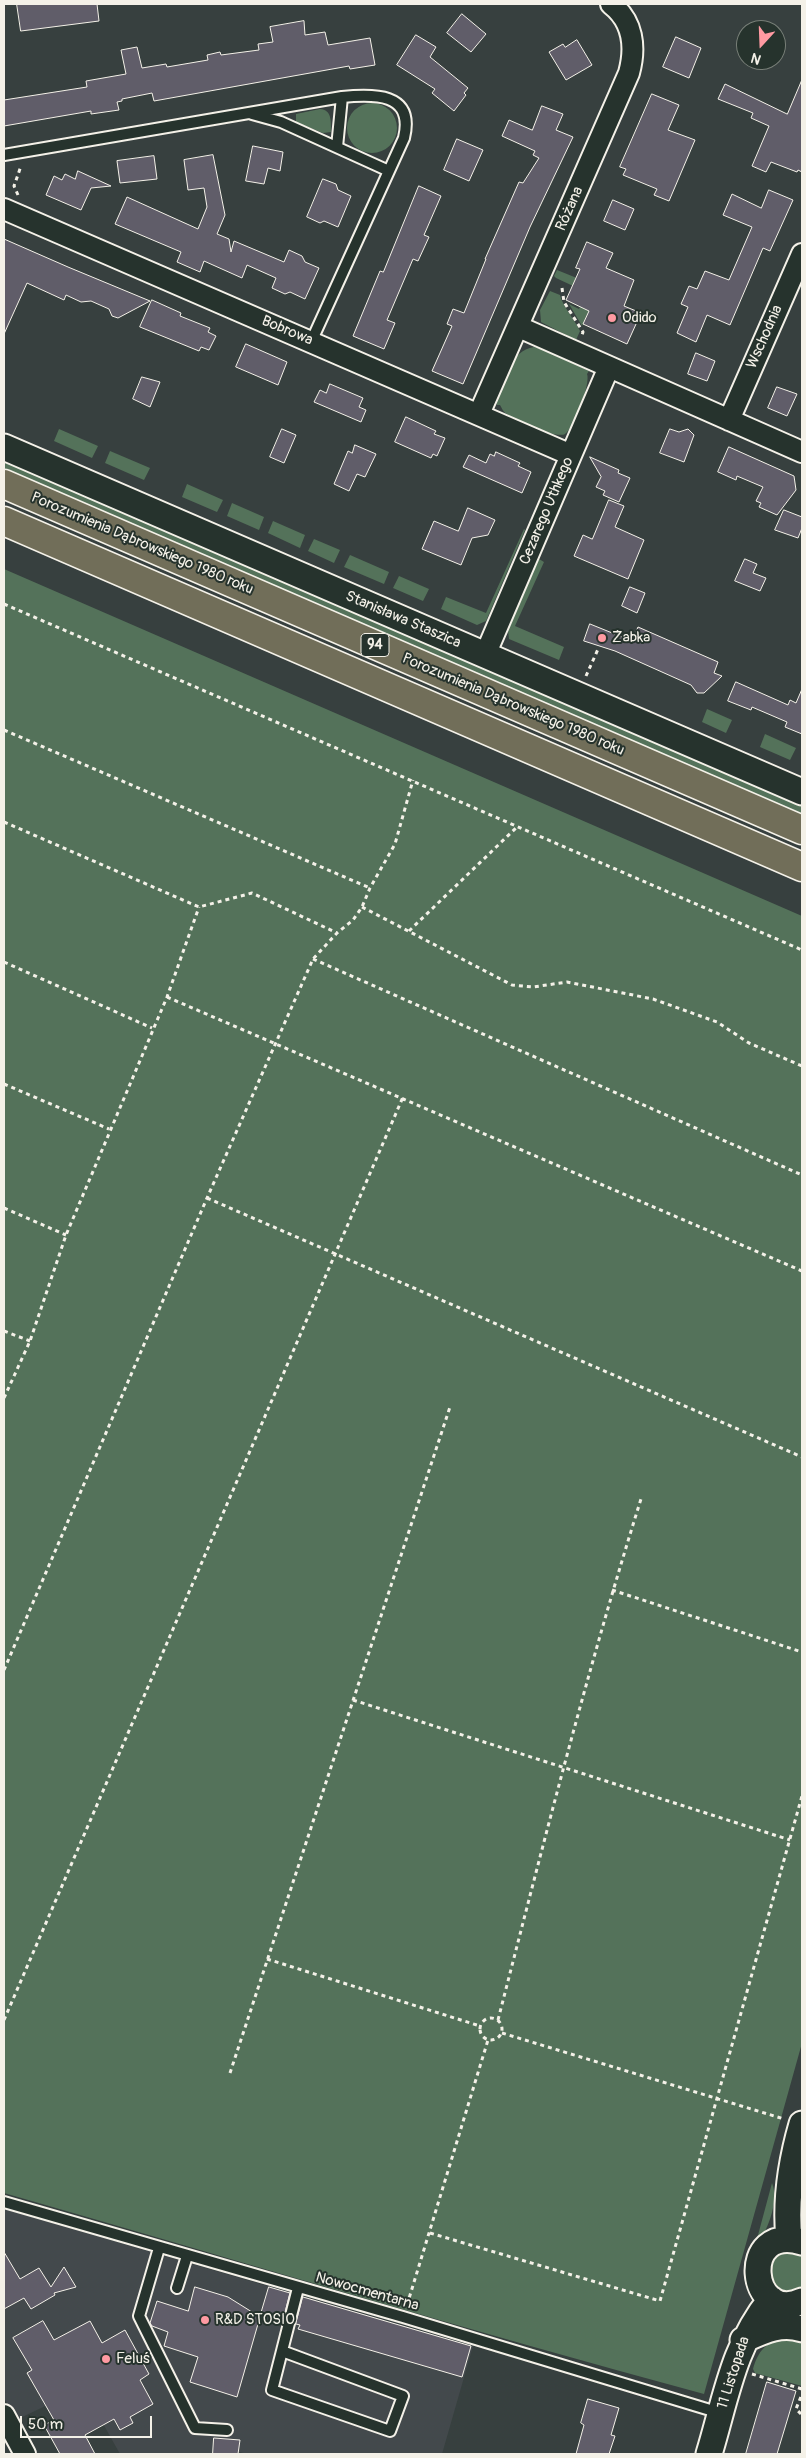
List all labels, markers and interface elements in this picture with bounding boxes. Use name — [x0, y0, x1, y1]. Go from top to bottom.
north arrow — [736, 20, 786, 70]
text: N — [749, 49, 763, 68]
street label: Różana — [552, 184, 588, 234]
street label: Wschodnia — [743, 302, 787, 372]
place label: Odido — [622, 309, 657, 327]
street label: Bobrowa — [259, 312, 315, 350]
marker: Odido — [606, 312, 618, 324]
street label: Cezarego Uthkego — [516, 455, 578, 567]
street label: Porozumienia Dąbrowskiego 1980 roku — [28, 489, 256, 599]
street label: Stanisława Staszica — [343, 588, 463, 652]
place label: Żabka — [612, 629, 650, 647]
marker: Żabka — [596, 632, 608, 644]
road number: 94 — [361, 634, 389, 656]
street label: Porozumienia Dąbrowskiego 1980 roku — [399, 650, 627, 760]
street label: Nowocmentarna — [313, 2269, 421, 2315]
place label: R&D STOSIO — [215, 2311, 295, 2329]
marker: R&D STOSIO — [199, 2314, 211, 2326]
street label: 11 Listopada — [714, 2334, 754, 2412]
place label: Feluś — [116, 2350, 150, 2368]
marker: Feluś — [100, 2353, 112, 2365]
scale bar — [22, 2406, 155, 2438]
text: 50 m — [28, 2415, 63, 2434]

